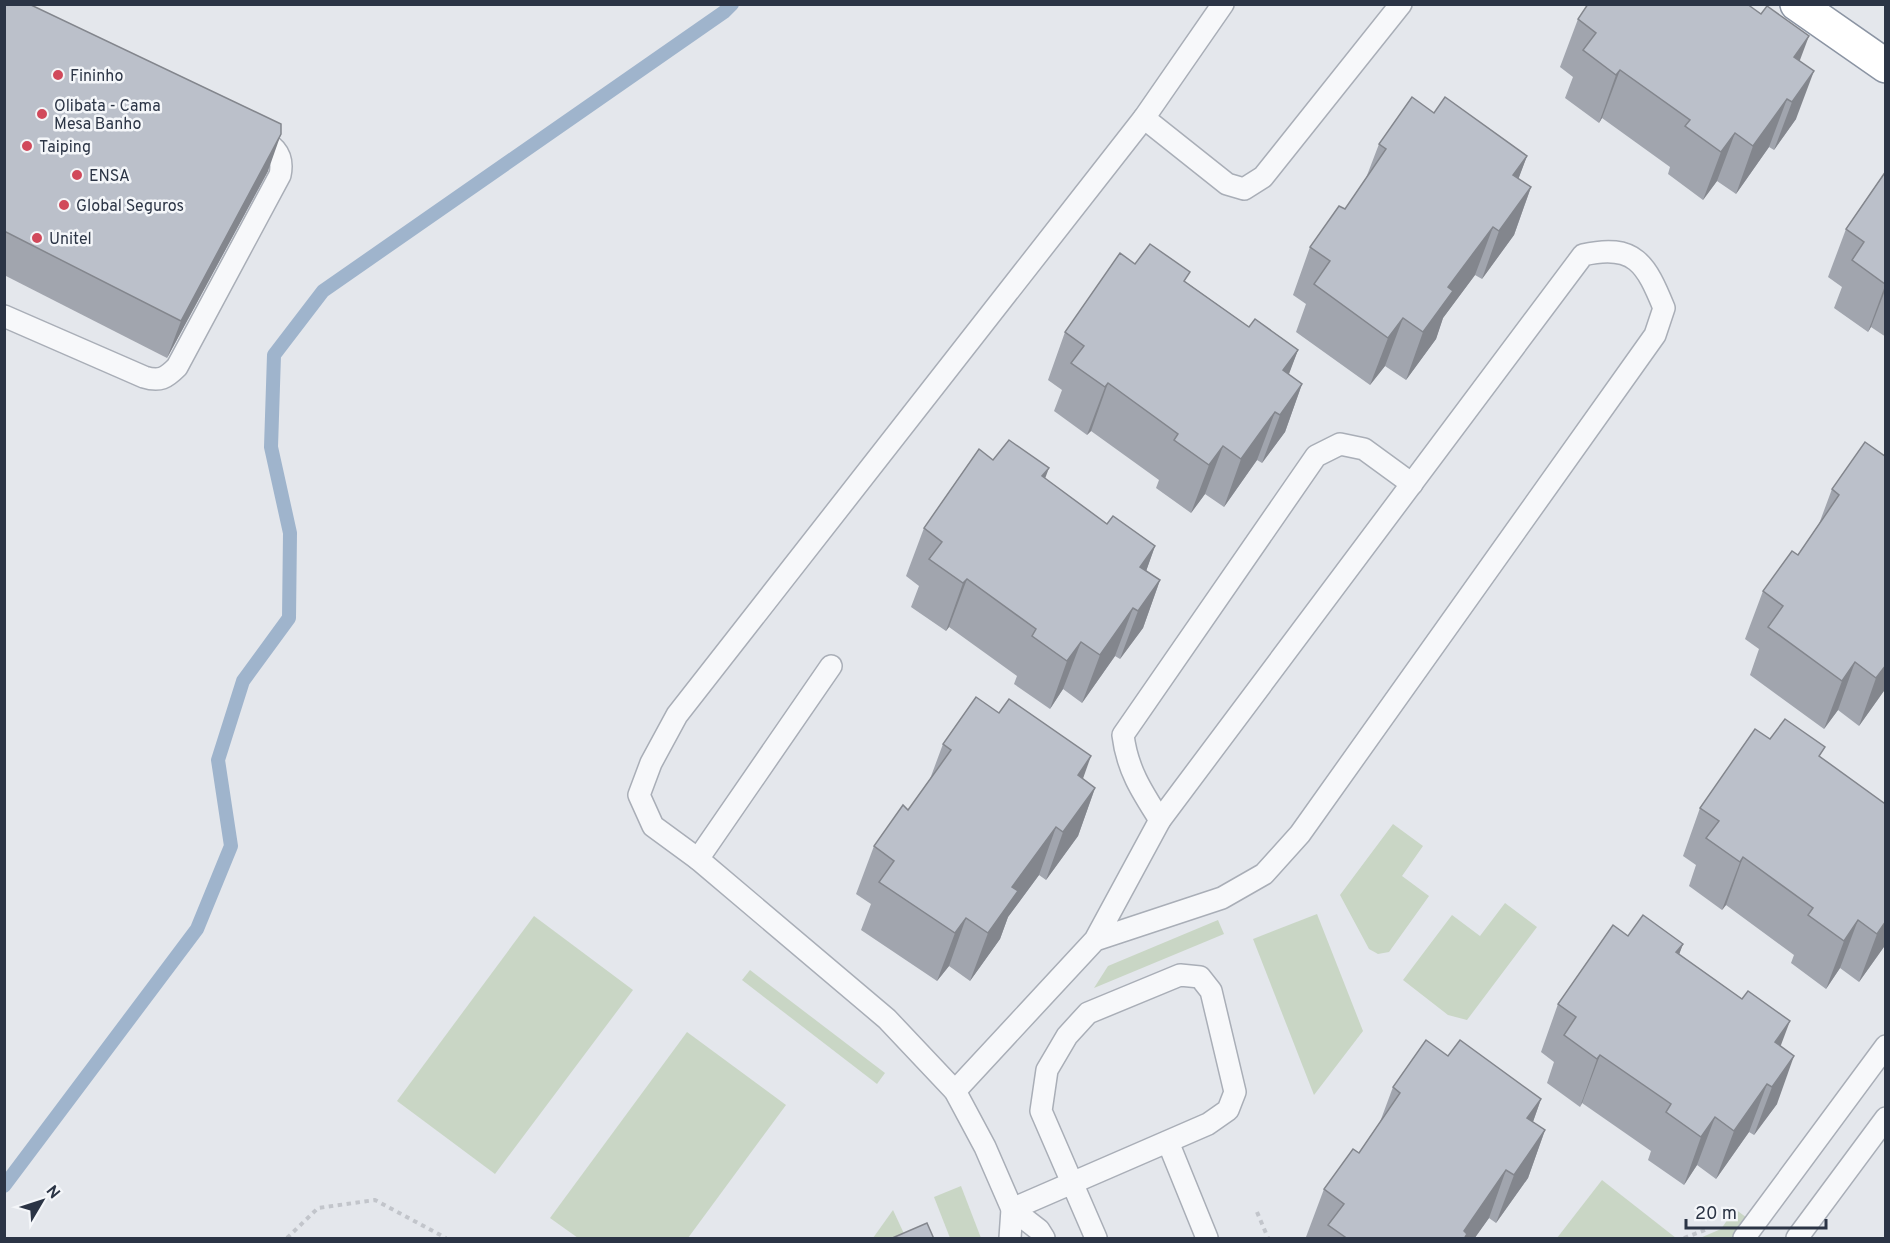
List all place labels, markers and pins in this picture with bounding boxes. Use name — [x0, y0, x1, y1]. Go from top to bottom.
place label: Fininho — [70, 67, 123, 87]
marker: Fininho — [51, 68, 65, 82]
place label: Olibata - Cama Mesa Banho — [54, 97, 161, 135]
marker: Olibata - Cama Mesa Banho — [35, 107, 49, 121]
place label: Taiping — [39, 138, 91, 158]
marker: Taiping — [20, 139, 34, 153]
place label: ENSA — [89, 167, 130, 187]
marker: ENSA — [70, 168, 84, 182]
place label: Global Seguros — [76, 197, 184, 217]
marker: Global Seguros — [57, 198, 71, 212]
place label: Unitel — [49, 230, 92, 250]
marker: Unitel — [30, 231, 44, 245]

